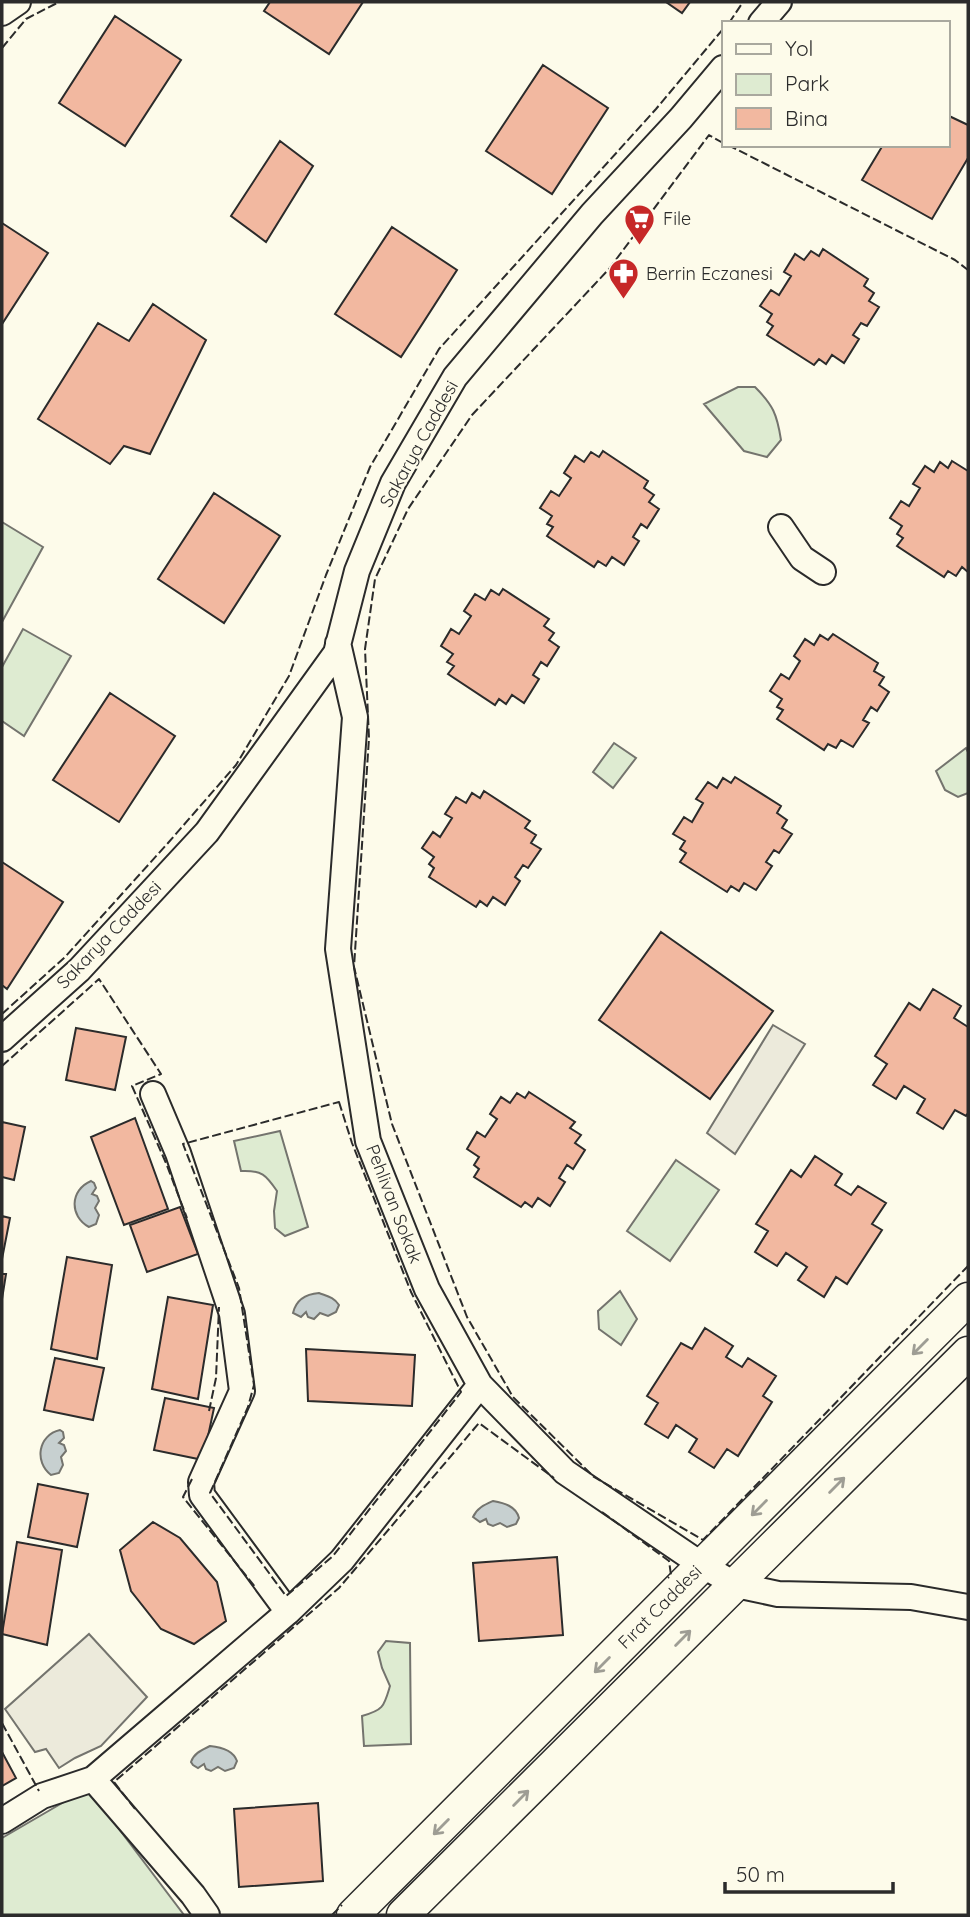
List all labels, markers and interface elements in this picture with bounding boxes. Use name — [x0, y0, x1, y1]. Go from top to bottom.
legend — [722, 21, 949, 147]
text: Yol — [785, 35, 813, 61]
text: Park — [785, 70, 829, 96]
text: Bina — [785, 105, 828, 131]
supermarket icon: File — [623, 202, 657, 246]
place label: File — [663, 207, 691, 230]
pharmacy icon: Berrin Eczanesi — [606, 257, 640, 301]
place label: Berrin Eczanesi — [646, 262, 773, 285]
street label: Sakarya Caddesi — [374, 376, 463, 511]
street label: Sakarya Caddesi — [51, 876, 166, 994]
street label: Pehlivan Sokak — [361, 1141, 428, 1267]
one-way arrow — [912, 1339, 929, 1356]
one-way arrow — [828, 1476, 845, 1493]
one-way arrow — [750, 1499, 767, 1516]
street label: Fırat Caddesi — [613, 1560, 707, 1654]
one-way arrow — [674, 1630, 691, 1647]
one-way arrow — [593, 1657, 610, 1674]
one-way arrow — [512, 1790, 529, 1807]
one-way arrow — [433, 1818, 450, 1835]
scale bar — [725, 1850, 893, 1894]
text: 50 m — [736, 1861, 785, 1887]

